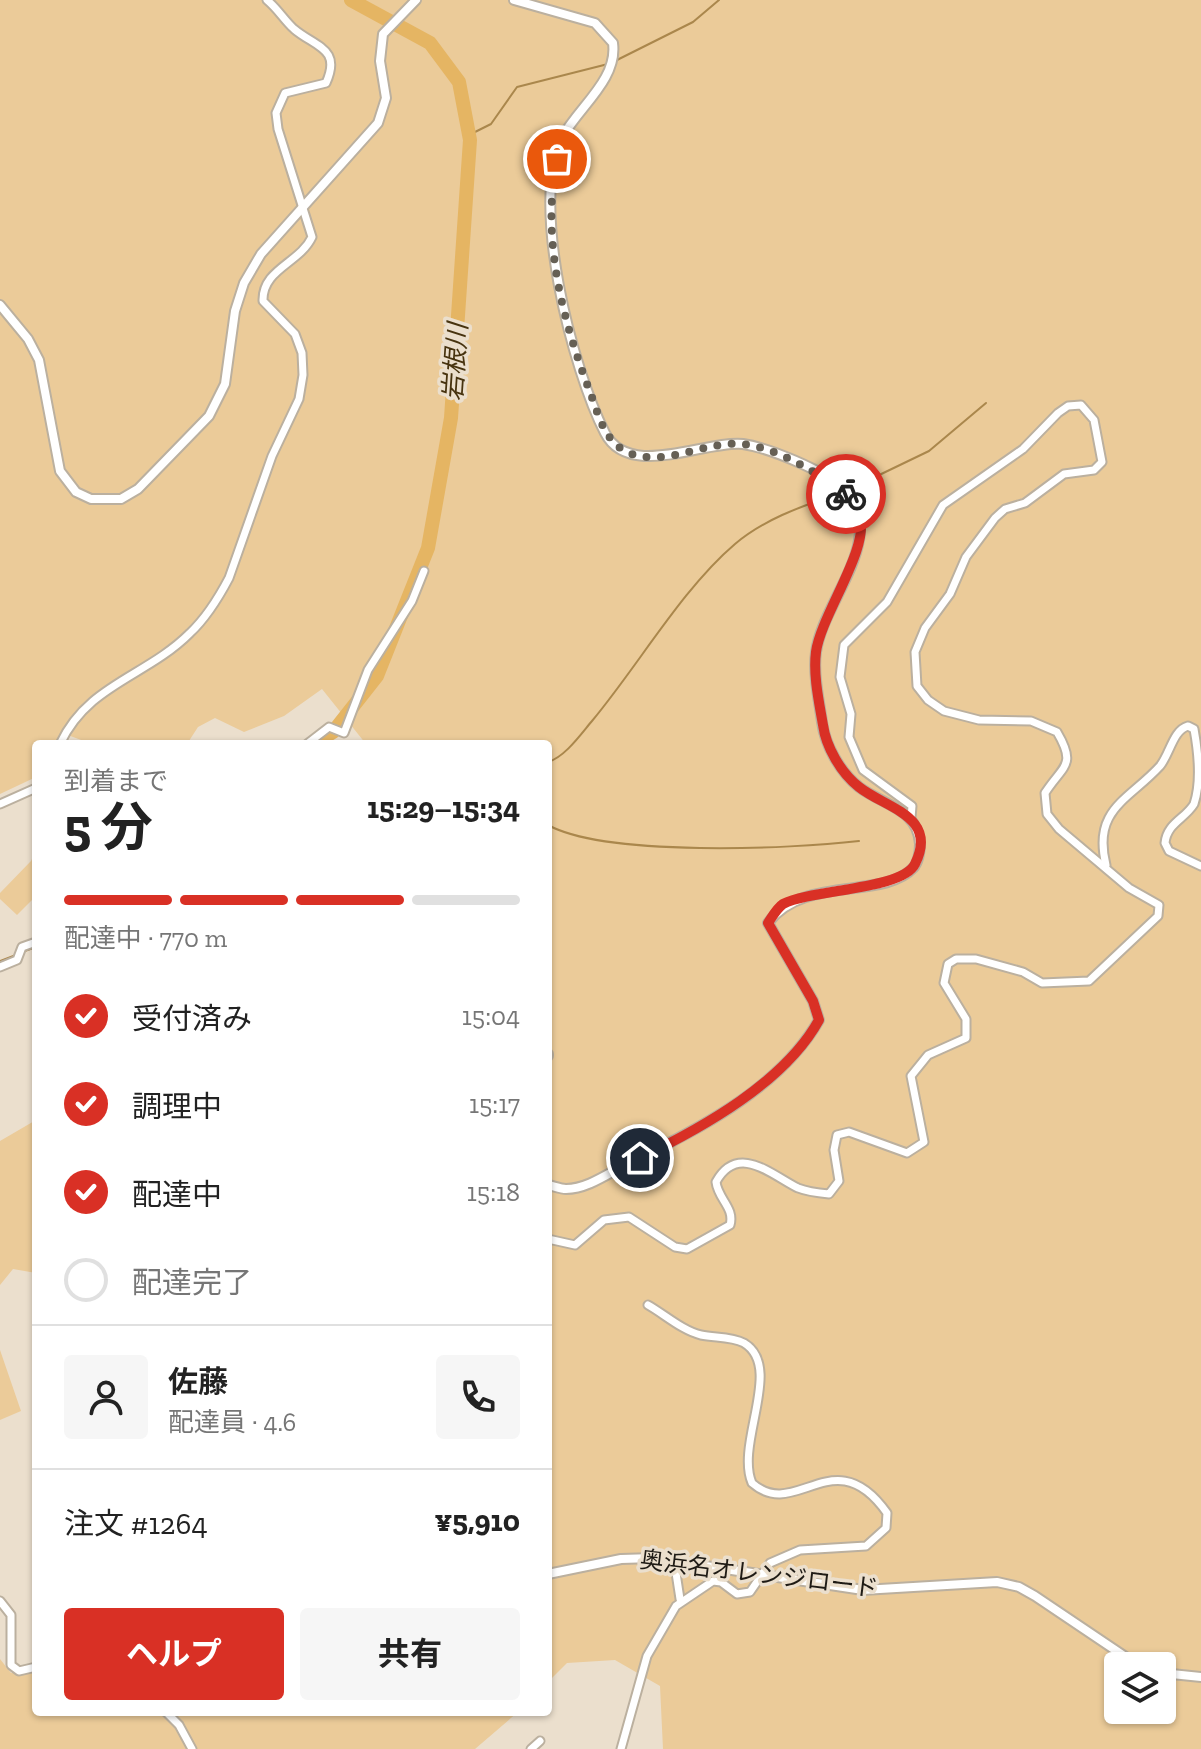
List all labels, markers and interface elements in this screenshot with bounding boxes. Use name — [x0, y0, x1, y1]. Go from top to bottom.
pin — [523, 125, 591, 193]
icon: bag — [535, 137, 579, 181]
water label: 岩根川 — [436, 319, 474, 402]
courier — [806, 454, 886, 534]
icon: bike — [824, 472, 868, 516]
text: 到着まで — [64, 765, 168, 797]
text: 15:29–15:34 — [367, 790, 520, 826]
text: 5 分 — [64, 796, 153, 858]
text: 配達中 · 770 m — [64, 922, 227, 954]
icon: check — [64, 994, 108, 1038]
text: 15:04 — [462, 1000, 520, 1032]
text: 受付済み — [132, 1001, 252, 1037]
icon: check — [64, 1082, 108, 1126]
text: 15:17 — [469, 1088, 520, 1120]
text: 調理中 — [132, 1089, 222, 1125]
pin — [606, 1124, 674, 1192]
icon: home — [618, 1136, 662, 1180]
icon: check — [64, 1170, 108, 1214]
text: 15:18 — [467, 1176, 520, 1208]
text: 配達中 — [132, 1177, 222, 1213]
text: 配達完了 — [132, 1265, 252, 1301]
button: person — [64, 1355, 148, 1439]
button: phone — [436, 1355, 520, 1439]
text: 佐藤 — [168, 1364, 228, 1400]
text: 配達員 · 4.6 — [168, 1406, 296, 1438]
text: ¥5,910 — [434, 1503, 520, 1539]
text: 注文 #1264 — [64, 1506, 208, 1542]
street label: 奥浜名オレンジロード — [638, 1544, 880, 1603]
button: ヘルプ — [64, 1608, 284, 1700]
button: 共有 — [300, 1608, 520, 1700]
map controls — [1104, 1652, 1176, 1724]
button: layers — [1104, 1652, 1176, 1724]

